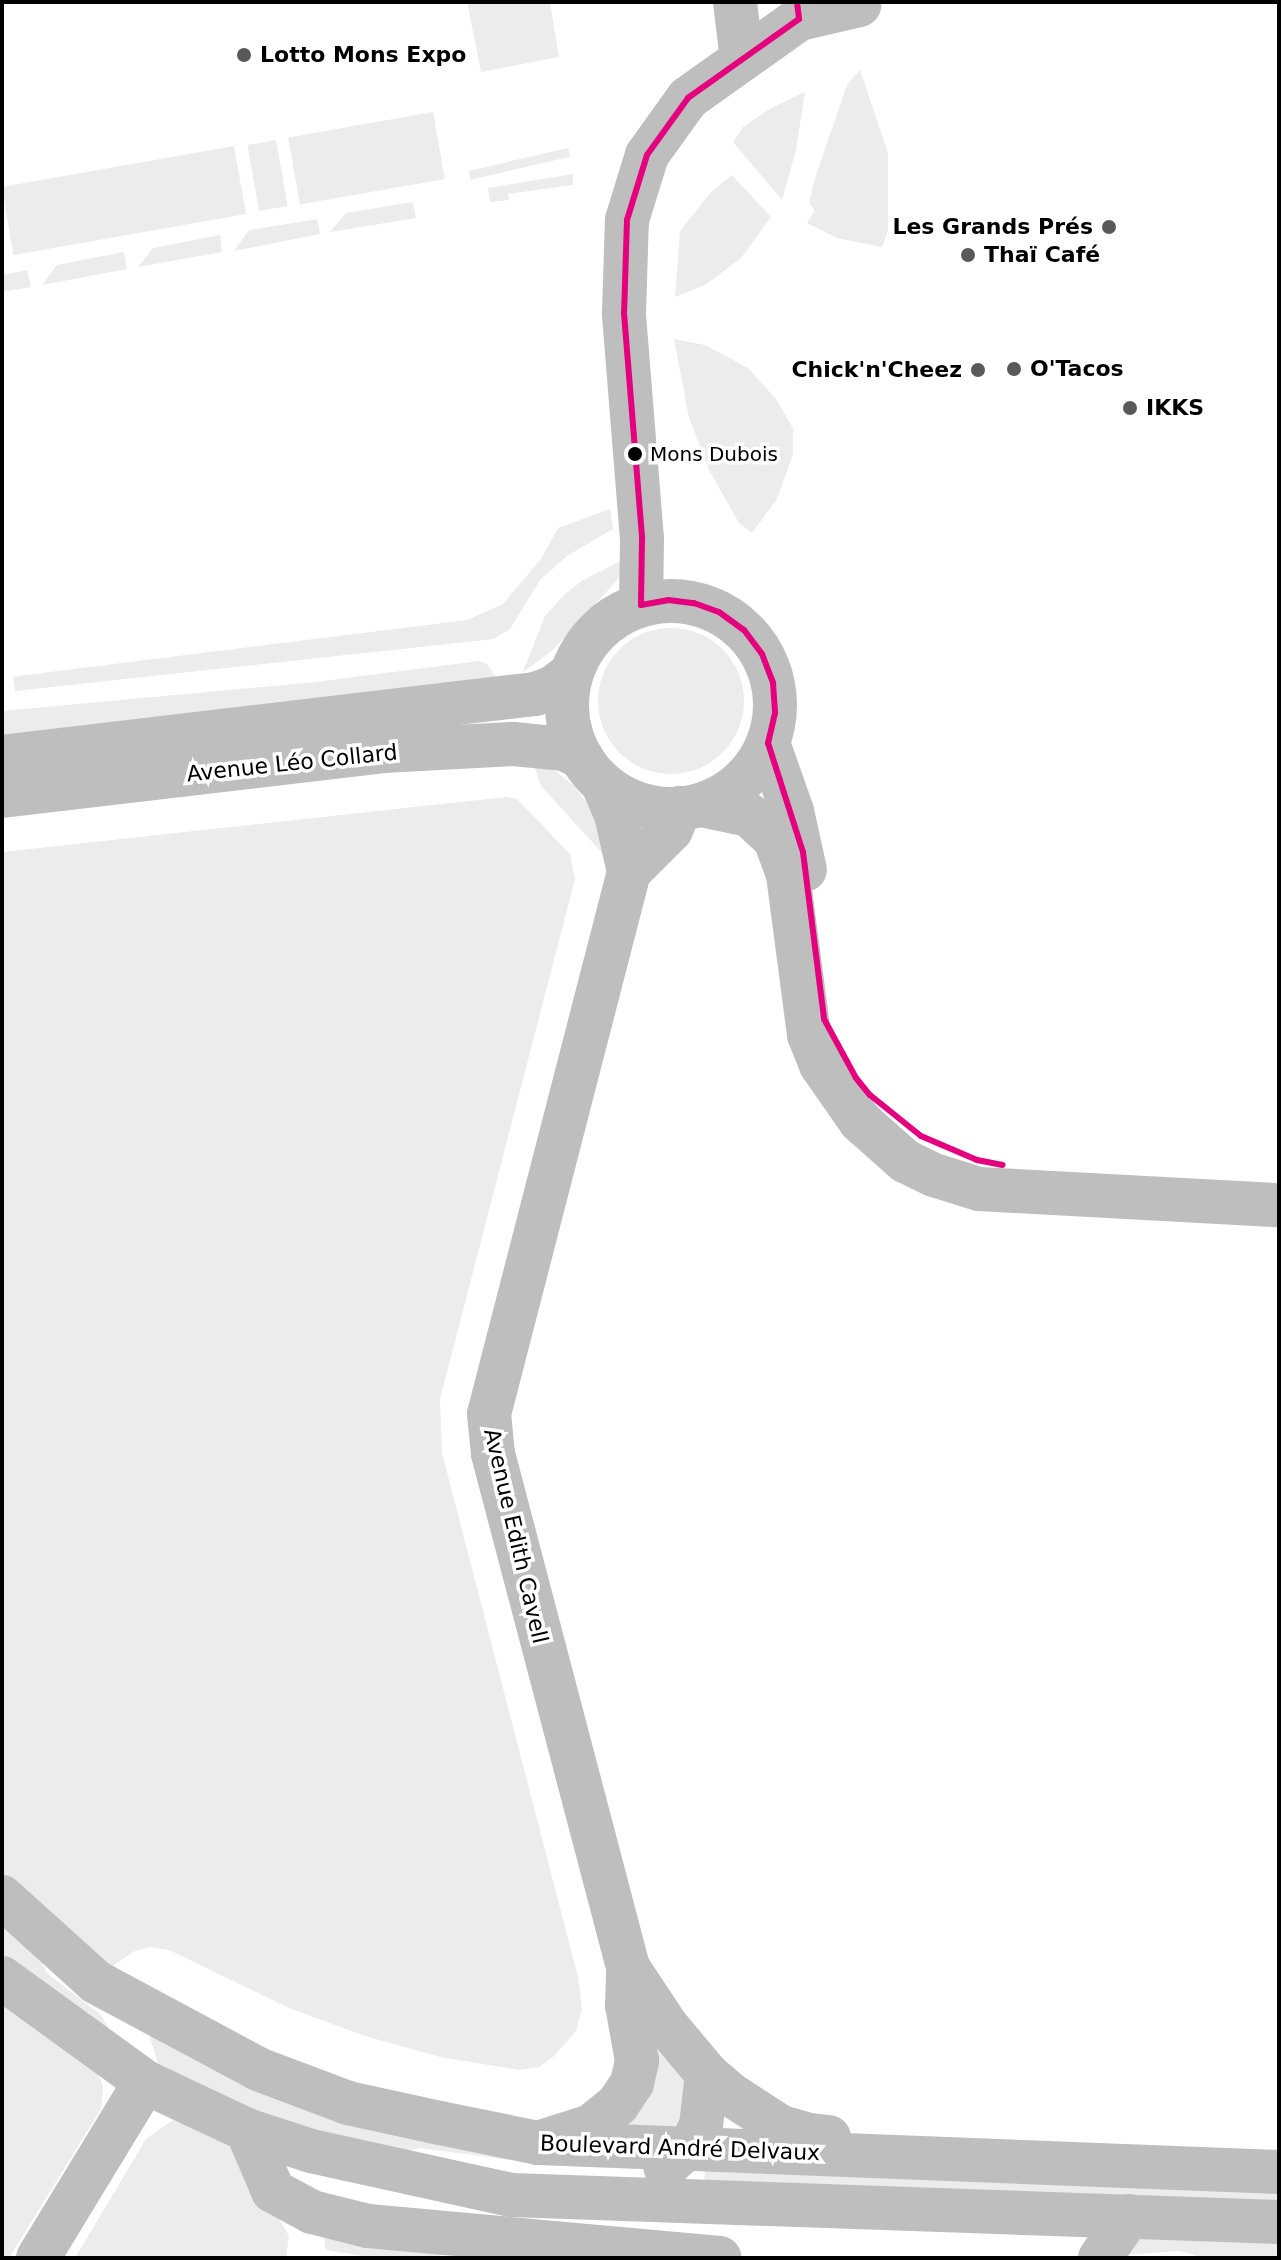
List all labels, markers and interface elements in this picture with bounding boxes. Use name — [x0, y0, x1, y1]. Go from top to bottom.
place label: Lotto Mons Expo — [260, 42, 466, 68]
marker: Lotto Mons Expo — [235, 46, 253, 64]
place label: Les Grands Prés — [892, 214, 1093, 240]
marker: Les Grands Prés — [1100, 218, 1118, 236]
place label: Thaï Café — [984, 242, 1100, 268]
marker: Thaï Café — [959, 246, 977, 264]
place label: O'Tacos — [1030, 356, 1124, 382]
place label: Chick'n'Cheez — [791, 357, 962, 383]
marker: O'Tacos — [1005, 360, 1023, 378]
marker: Chick'n'Cheez — [969, 361, 987, 379]
place label: IKKS — [1146, 395, 1204, 421]
marker: IKKS — [1121, 399, 1139, 417]
place label: Mons Dubois — [650, 442, 778, 466]
marker: Mons Dubois — [627, 446, 643, 462]
street label: Avenue Léo Collard — [185, 739, 399, 787]
street label: Avenue Edith Cavell — [478, 1426, 554, 1646]
street label: Boulevard André Delvaux — [539, 2130, 821, 2166]

